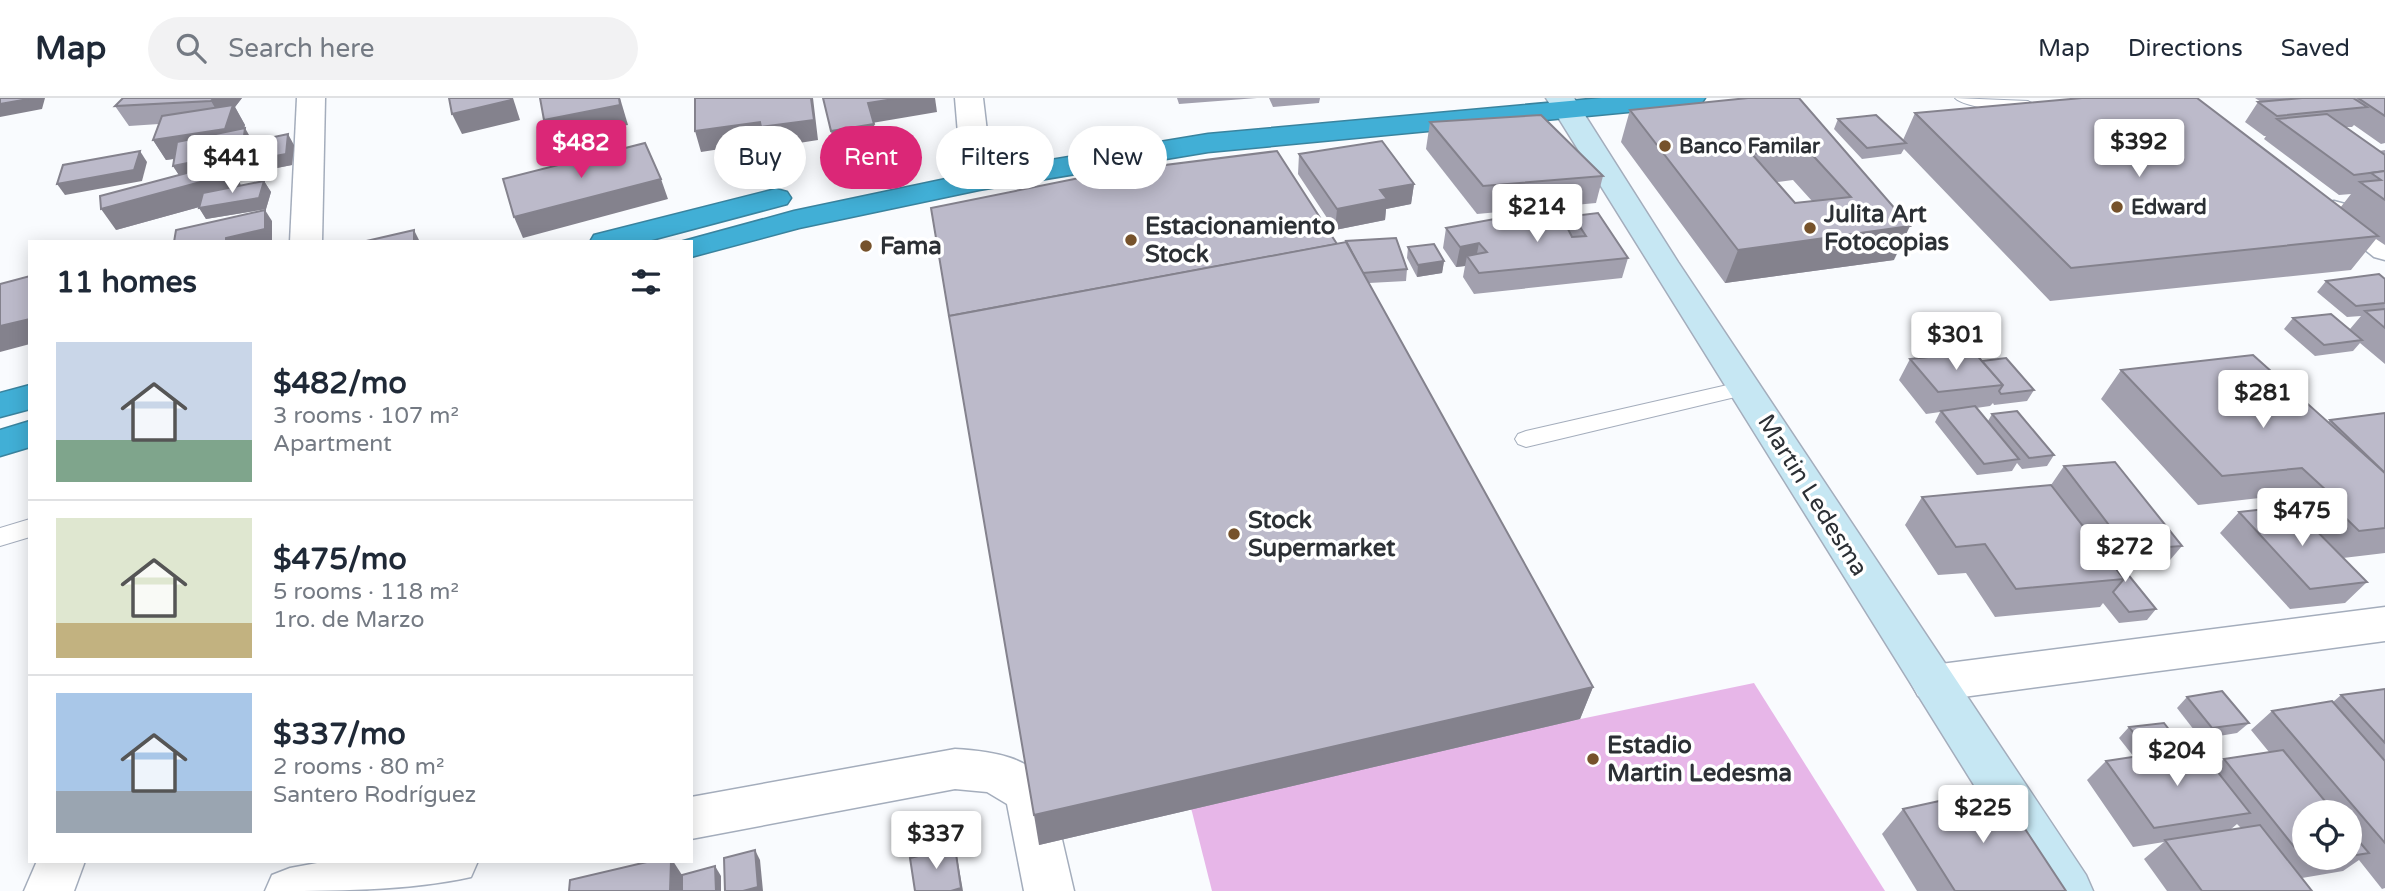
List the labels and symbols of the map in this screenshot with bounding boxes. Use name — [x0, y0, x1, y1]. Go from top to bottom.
pin: $482 — [540, 120, 622, 180]
pin: $392 — [2098, 120, 2180, 179]
place label: Banco Familar — [1679, 134, 1821, 159]
pin: $441 — [191, 136, 273, 195]
marker: Banco Familar — [1657, 138, 1673, 154]
pin: $214 — [1496, 184, 1578, 244]
place label: Edward — [2131, 195, 2207, 220]
marker: Edward — [2109, 199, 2125, 215]
place label: Julita Art Fotocopias — [1823, 200, 1949, 257]
place label: Estacionamiento Stock — [1145, 212, 1335, 269]
marker: Julita Art Fotocopias — [1802, 220, 1818, 236]
place label: Fama — [880, 232, 942, 261]
marker: Estacionamiento Stock — [1123, 232, 1139, 248]
marker: Fama — [858, 238, 874, 254]
pin: $301 — [1915, 313, 1997, 372]
pin: $281 — [2222, 370, 2304, 430]
street label: Martin Ledesma — [1751, 409, 1874, 581]
pin: $475 — [2261, 489, 2343, 548]
place label: Stock Supermarket — [1248, 506, 1396, 563]
pin: $272 — [2084, 524, 2166, 584]
marker: Stock Supermarket — [1226, 526, 1242, 542]
pin: $204 — [2136, 728, 2218, 788]
place label: Estadio Martin Ledesma — [1607, 731, 1792, 788]
marker: Estadio Martin Ledesma — [1585, 751, 1601, 767]
pin: $225 — [1942, 786, 2024, 845]
pin: $337 — [895, 812, 977, 871]

